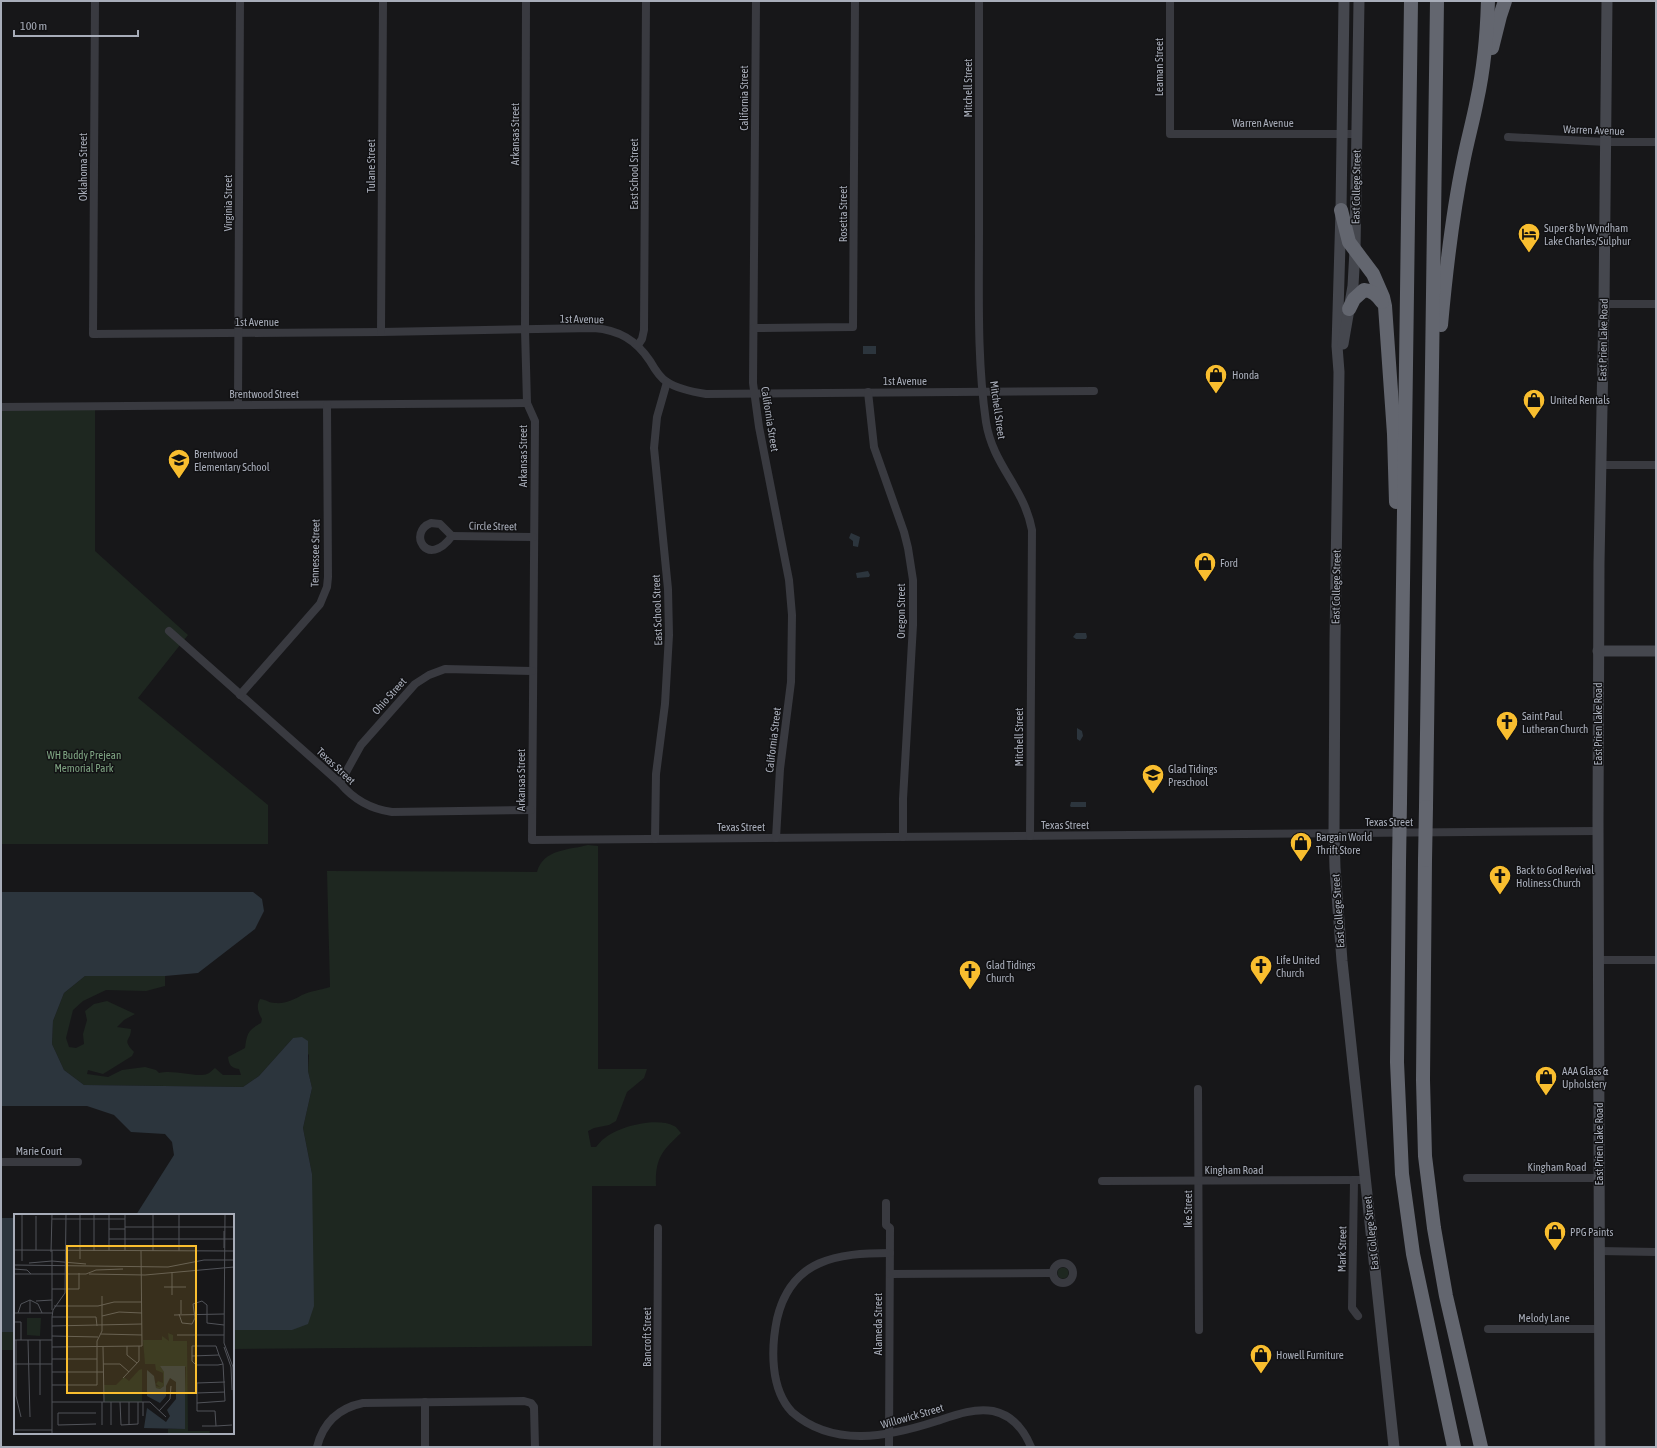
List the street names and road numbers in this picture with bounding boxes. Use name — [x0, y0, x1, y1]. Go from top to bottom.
street label: Leaman Street — [1153, 38, 1165, 96]
street label: Mitchell Street — [962, 59, 974, 117]
street label: California Street — [738, 65, 750, 131]
street label: Arkansas Street — [509, 103, 521, 165]
street label: Warren Avenue — [1232, 117, 1294, 129]
street label: Warren Avenue — [1563, 123, 1625, 137]
street label: Oklahoma Street — [77, 133, 89, 201]
street label: East School Street — [628, 138, 640, 210]
street label: Tulane Street — [365, 139, 377, 193]
street label: East College Street — [1349, 150, 1363, 224]
street label: Virginia Street — [222, 175, 234, 231]
street label: Rosetta Street — [837, 186, 849, 242]
street label: East Prien Lake Road — [1596, 298, 1610, 382]
street label: 1st Avenue — [560, 313, 604, 325]
street label: 1st Avenue — [235, 316, 279, 328]
street label: 1st Avenue — [883, 375, 927, 387]
street label: Mitchell Street — [988, 380, 1008, 440]
street label: California Street — [759, 386, 781, 452]
street label: Brentwood Street — [229, 388, 299, 400]
street label: Arkansas Street — [517, 425, 529, 487]
street label: Tennessee Street — [308, 519, 322, 587]
street label: Circle Street — [469, 520, 517, 532]
street label: East College Street — [1329, 550, 1343, 624]
street label: East School Street — [650, 574, 664, 646]
street label: Oregon Street — [895, 583, 907, 639]
street label: Ohio Street — [369, 675, 409, 717]
street label: East Prien Lake Road — [1592, 683, 1604, 765]
street label: California Street — [763, 707, 783, 773]
street label: Mitchell Street — [1013, 708, 1025, 766]
street label: Texas Street — [314, 745, 358, 787]
street label: Arkansas Street — [515, 749, 527, 811]
street label: Texas Street — [1365, 816, 1413, 828]
street label: Texas Street — [1041, 819, 1089, 831]
street label: Texas Street — [717, 821, 765, 833]
street label: East College Street — [1329, 874, 1347, 948]
street label: East Prien Lake Road — [1593, 1103, 1605, 1185]
street label: Marie Court — [16, 1145, 62, 1157]
street label: Kingham Road — [1528, 1161, 1586, 1173]
street label: Kingham Road — [1205, 1164, 1263, 1176]
street label: Ike Street — [1182, 1190, 1194, 1228]
street label: East College Street — [1361, 1195, 1381, 1271]
street label: Mark Street — [1336, 1226, 1348, 1272]
street label: Alameda Street — [872, 1293, 884, 1355]
street label: Bancroft Street — [641, 1307, 653, 1367]
street label: Melody Lane — [1518, 1312, 1570, 1324]
street label: Willowick Street — [879, 1401, 945, 1431]

